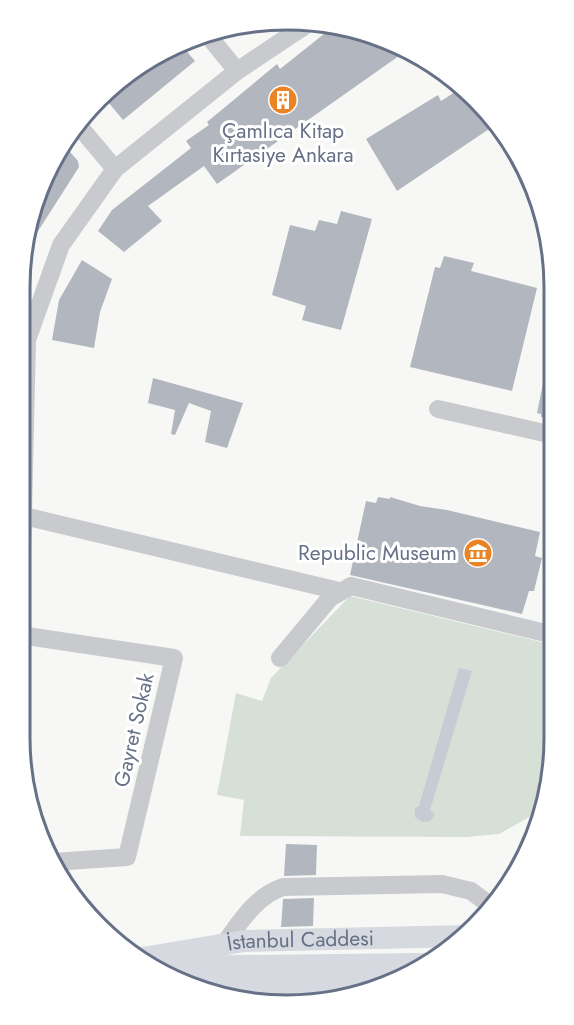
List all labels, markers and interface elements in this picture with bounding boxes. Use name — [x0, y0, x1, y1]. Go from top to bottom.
building icon: Çamlıca Kitap Kırtasiye Ankara — [267, 84, 299, 116]
place label: Çamlıca Kitap Kırtasiye Ankara — [212, 116, 354, 170]
museum icon: Republic Museum — [462, 537, 494, 569]
place label: Republic Museum — [298, 538, 457, 568]
street label: Gayret Sokak — [106, 669, 162, 790]
street label: İstanbul Caddesi — [225, 923, 374, 959]

